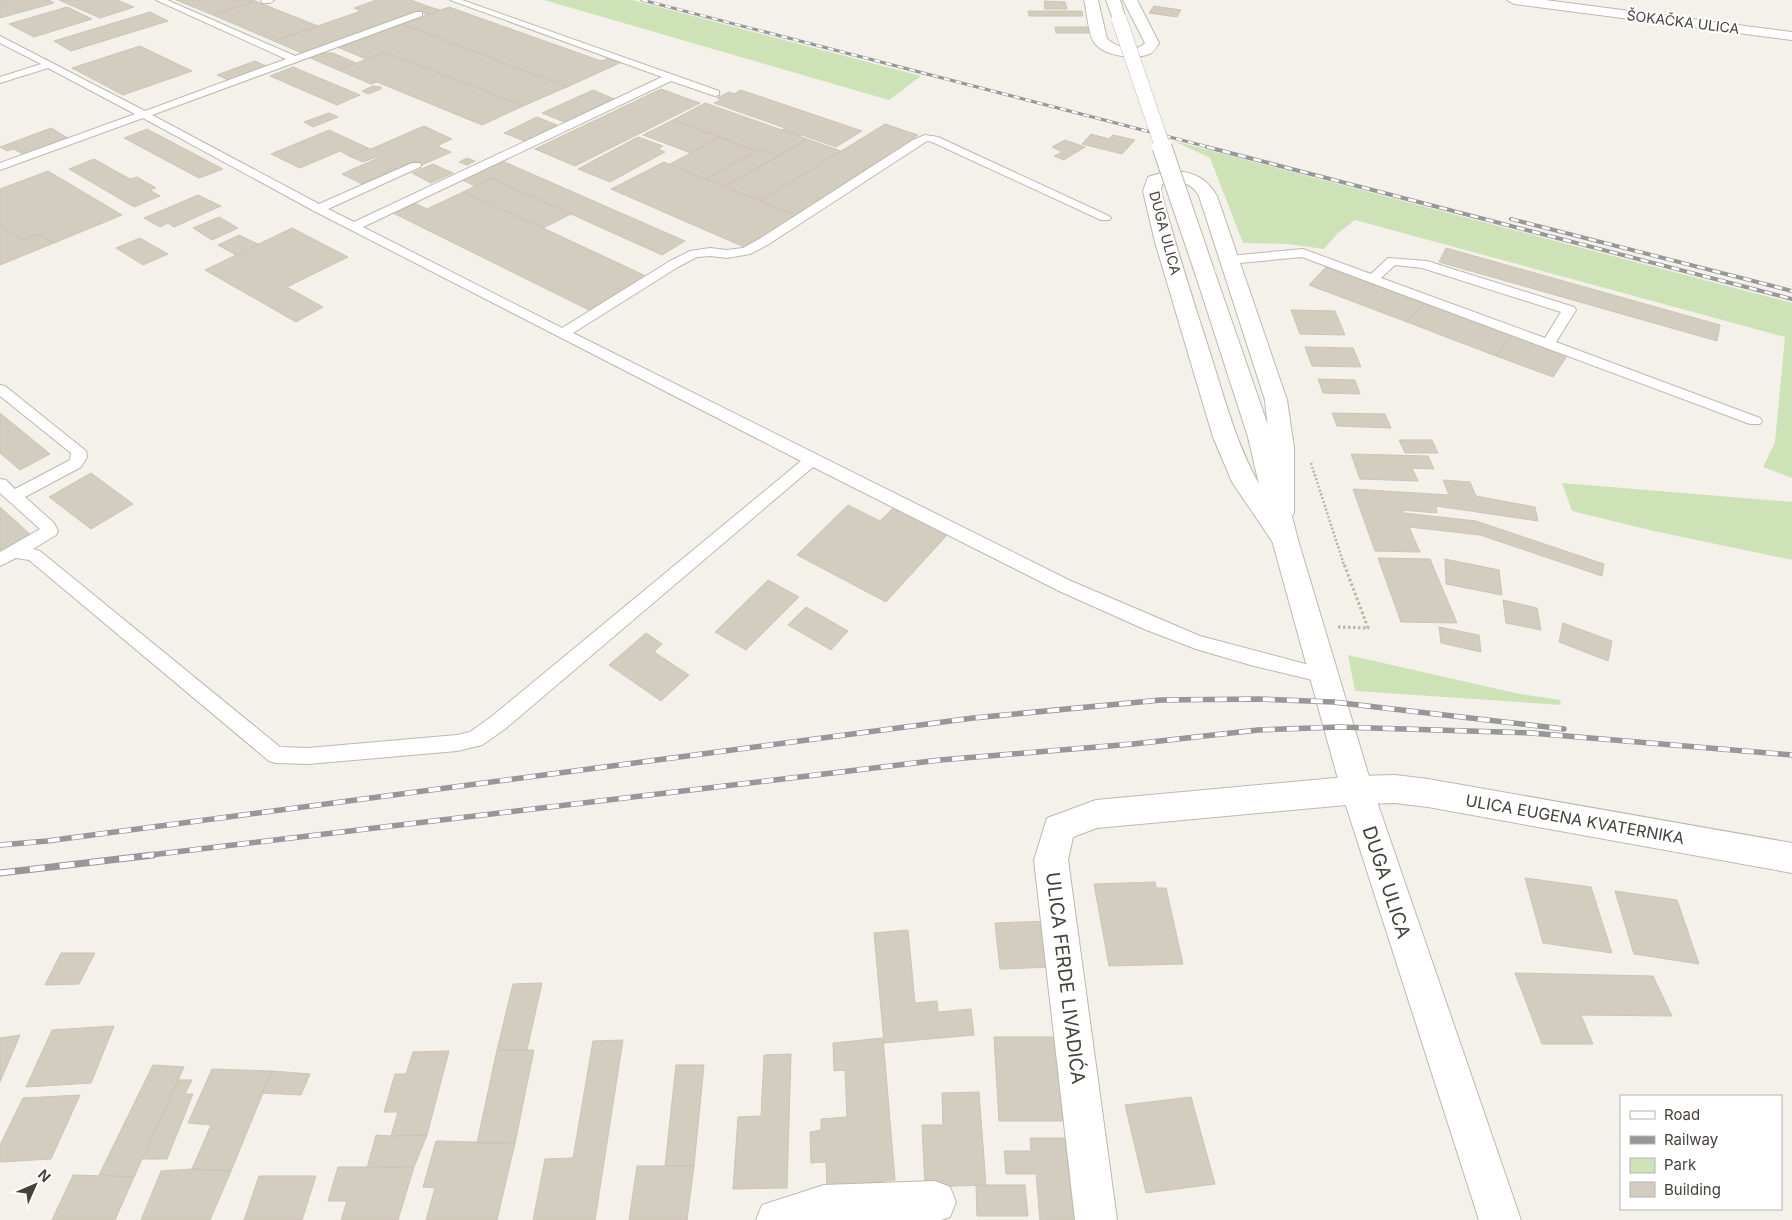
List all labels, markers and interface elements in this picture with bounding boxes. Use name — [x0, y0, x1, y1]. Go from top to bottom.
street label: ŠOKAČKA ULICA — [1626, 6, 1741, 37]
street label: DUGA ULICA — [1146, 189, 1185, 277]
street label: ULICA EUGENA KVATERNIKA — [1464, 790, 1686, 848]
street label: DUGA ULICA — [1358, 823, 1415, 941]
street label: ULICA FERDE LIVADIĆA — [1041, 871, 1090, 1085]
legend — [1620, 1095, 1782, 1210]
text: Road — [1664, 1105, 1700, 1124]
text: Railway — [1664, 1130, 1719, 1149]
text: Park — [1664, 1155, 1697, 1174]
north arrow — [10, 1160, 60, 1210]
text: N — [35, 1166, 54, 1185]
text: Building — [1664, 1180, 1721, 1199]

